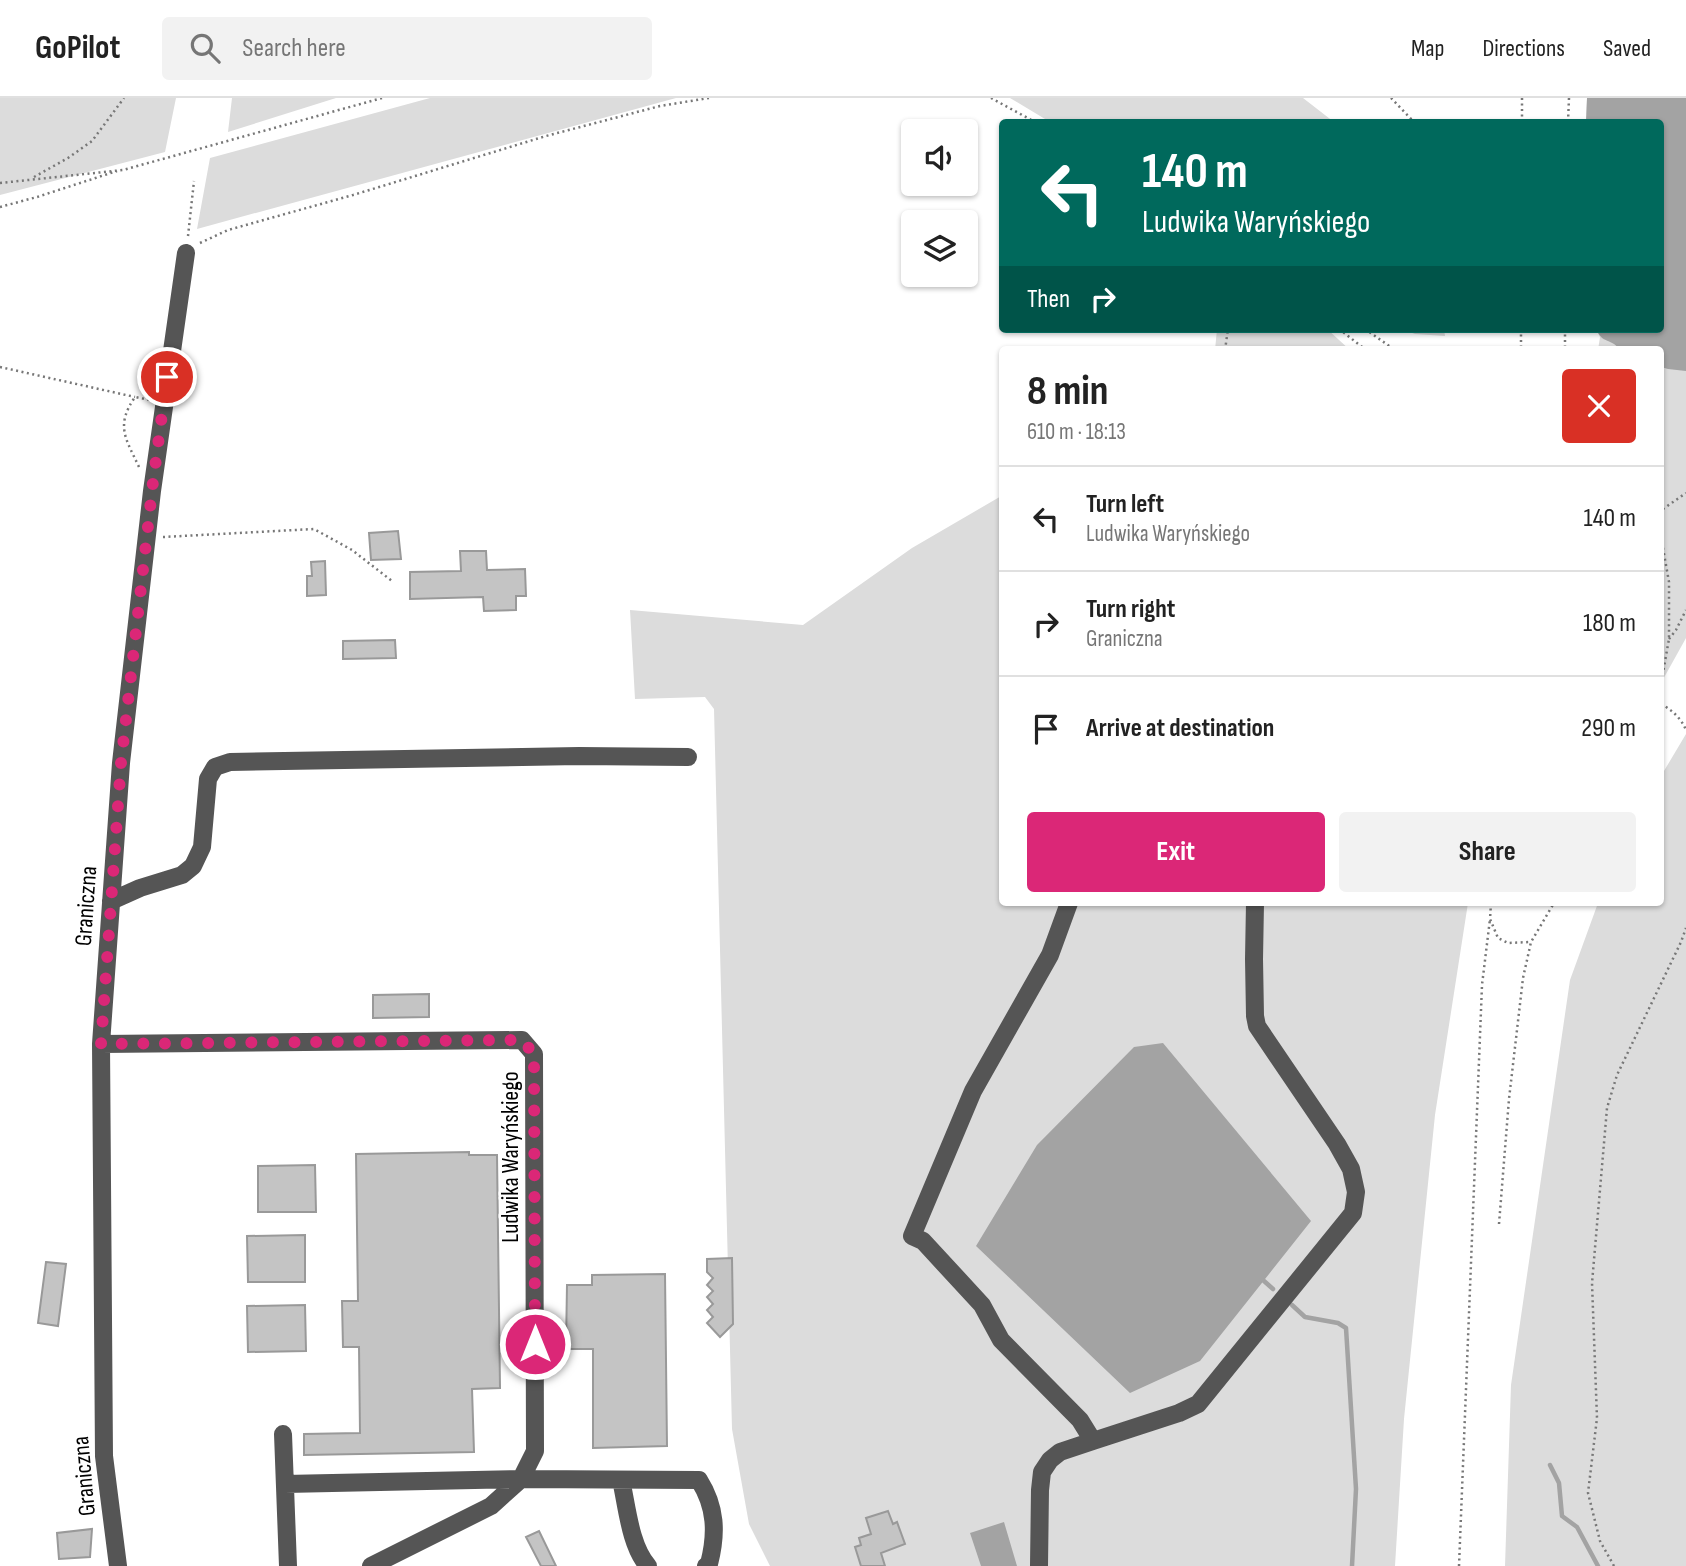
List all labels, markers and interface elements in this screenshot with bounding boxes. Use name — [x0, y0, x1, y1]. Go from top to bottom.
search box — [162, 17, 652, 80]
text: GoPilot — [35, 28, 120, 68]
icon: search — [186, 29, 224, 67]
text: Search here — [242, 33, 346, 64]
text: Map — [1411, 34, 1444, 63]
text: Directions — [1482, 34, 1565, 63]
text: Saved — [1603, 34, 1651, 63]
map controls — [901, 119, 978, 287]
button: sound — [901, 119, 978, 196]
text: 140 m — [1142, 143, 1248, 202]
icon: left — [1027, 147, 1118, 238]
text: Ludwika Waryńskiego — [1142, 203, 1370, 242]
button: layers — [901, 210, 978, 287]
icon: right — [1084, 280, 1122, 318]
text: Then — [1027, 284, 1070, 315]
pin — [137, 347, 197, 407]
icon: arrive — [148, 358, 186, 396]
text: 8 min — [1027, 366, 1108, 417]
button: close — [1562, 369, 1636, 443]
text: 610 m · 18:13 — [1027, 418, 1126, 446]
text: Turn left — [1086, 489, 1164, 520]
icon: left — [1027, 500, 1065, 538]
text: 140 m — [1584, 503, 1636, 534]
text: Ludwika Waryńskiego — [1086, 520, 1250, 548]
text: Turn right — [1086, 594, 1175, 625]
icon: right — [1027, 605, 1065, 643]
text: 180 m — [1583, 608, 1636, 639]
text: Graniczna — [1086, 625, 1163, 653]
icon: arrive — [1027, 710, 1065, 748]
text: Arrive at destination — [1086, 713, 1274, 744]
text: 290 m — [1581, 713, 1636, 744]
button: Exit — [1027, 812, 1325, 892]
button: Share — [1339, 812, 1636, 892]
street label: Graniczna — [69, 865, 103, 947]
street label: Ludwika Waryńskiego — [496, 1071, 525, 1243]
position arrow — [498, 1307, 572, 1381]
street label: Graniczna — [66, 1435, 102, 1517]

